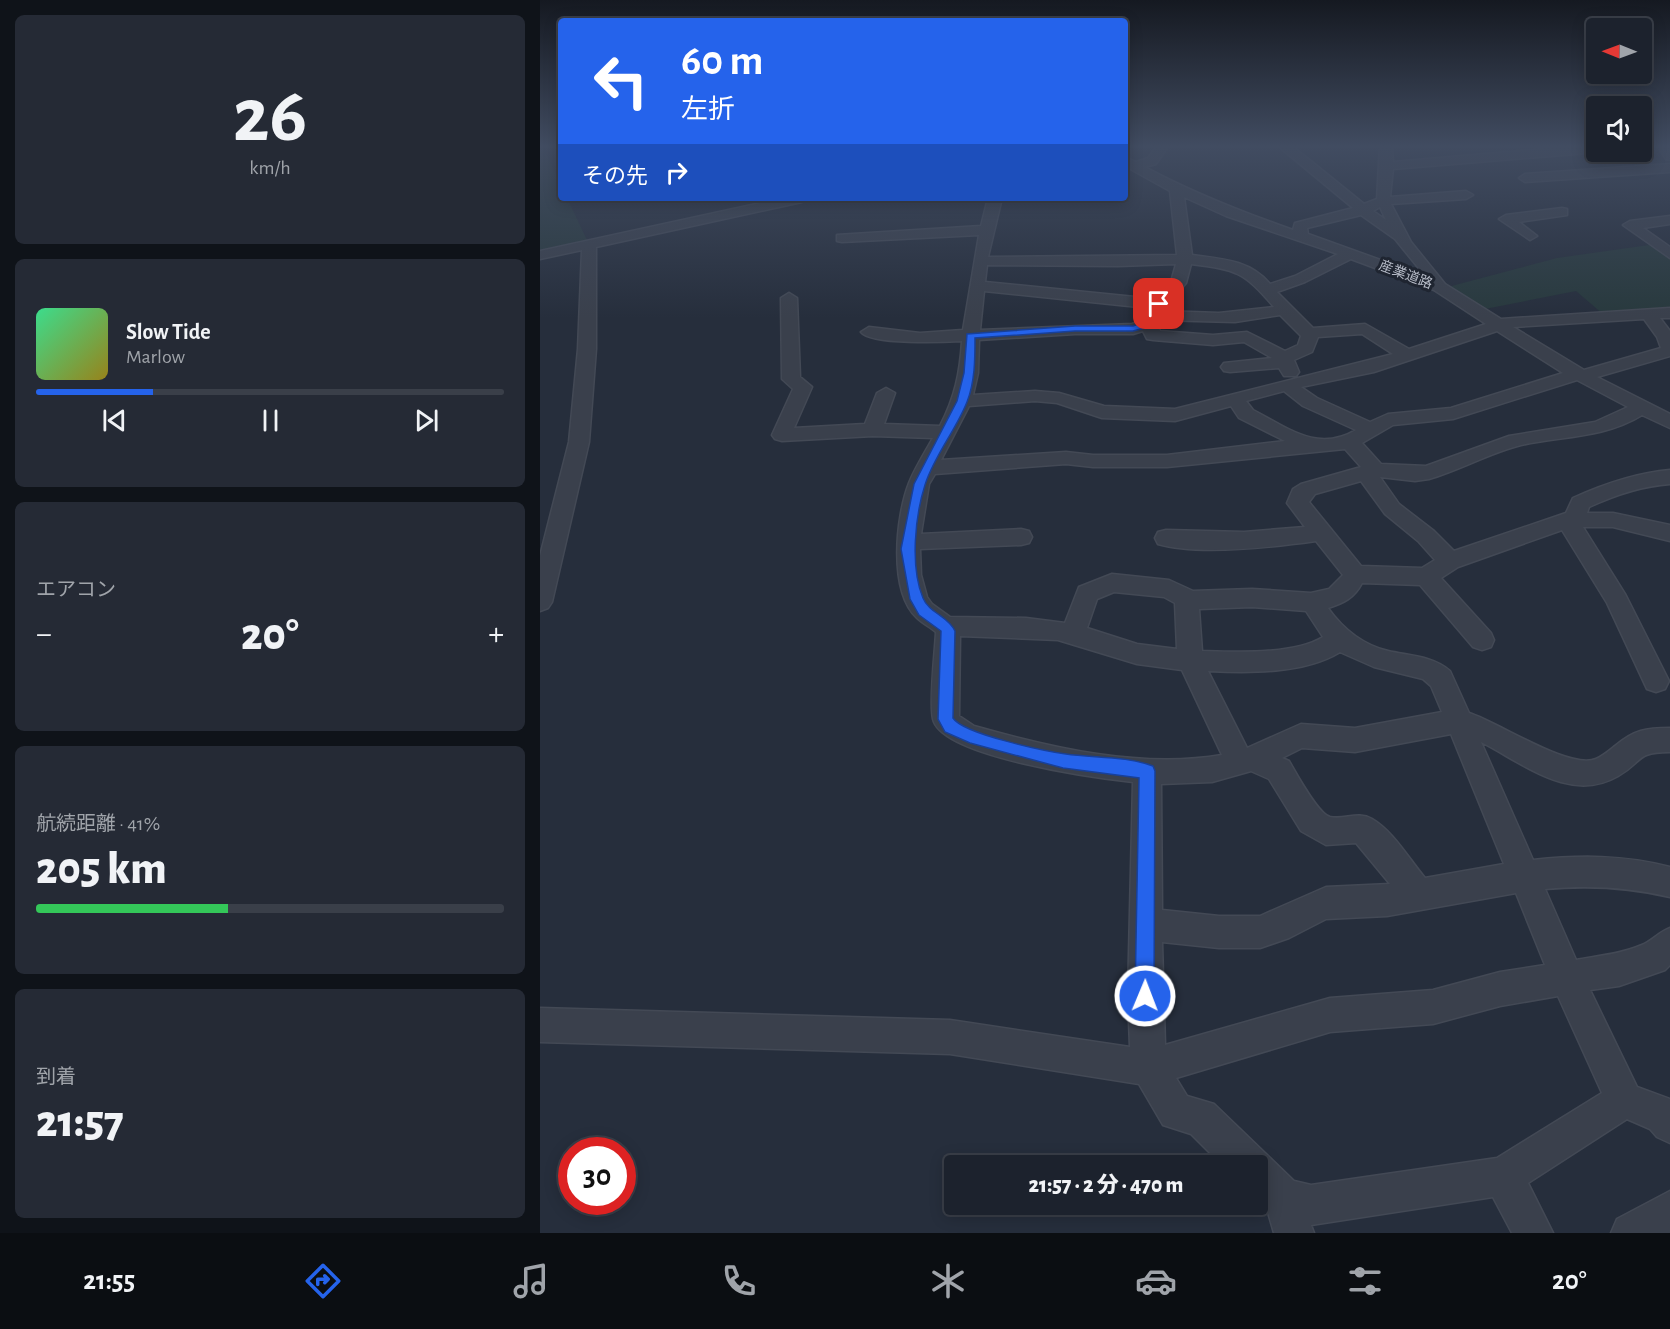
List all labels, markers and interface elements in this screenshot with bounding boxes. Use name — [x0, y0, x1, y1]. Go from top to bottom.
north arrow — [1586, 18, 1652, 84]
map controls — [1586, 18, 1652, 162]
text: 60 m — [681, 40, 763, 82]
icon: left — [582, 42, 660, 120]
text: 26 — [233, 78, 307, 156]
text: 左折 — [681, 96, 735, 123]
button: sound — [1586, 96, 1652, 162]
icon: right — [660, 156, 693, 189]
text: km/h — [249, 158, 291, 178]
text: その先 — [582, 165, 648, 187]
street label: 産業道路 — [1377, 257, 1435, 292]
pin — [1133, 278, 1184, 329]
icon: arrive — [1142, 287, 1175, 320]
text: Slow Tide — [126, 321, 211, 343]
text: Marlow — [126, 347, 185, 367]
icon: previous — [98, 404, 131, 437]
icon: pause — [254, 404, 287, 437]
icon: next — [410, 404, 443, 437]
text: エアコン — [36, 580, 116, 600]
text: 20° — [241, 613, 299, 658]
text: − — [36, 618, 52, 651]
text: + — [488, 618, 504, 651]
text: 航続距離 · 41% — [36, 814, 160, 834]
text: 205 km — [36, 847, 167, 892]
position arrow — [1113, 964, 1177, 1028]
text: 到着 — [36, 1067, 76, 1087]
text: 21:57 — [36, 1100, 124, 1145]
speed limit sign: 30 — [558, 1137, 636, 1215]
text: 21:57 · 2 分 · 470 m — [1029, 1174, 1183, 1196]
icon: directions — [302, 1260, 344, 1302]
icon: music — [510, 1260, 552, 1302]
icon: phone — [718, 1260, 760, 1302]
icon: climate — [927, 1260, 969, 1302]
icon: car — [1135, 1260, 1177, 1302]
icon: filters — [1344, 1260, 1386, 1302]
text: 21:55 — [83, 1267, 135, 1294]
text: 20° — [1552, 1267, 1587, 1294]

